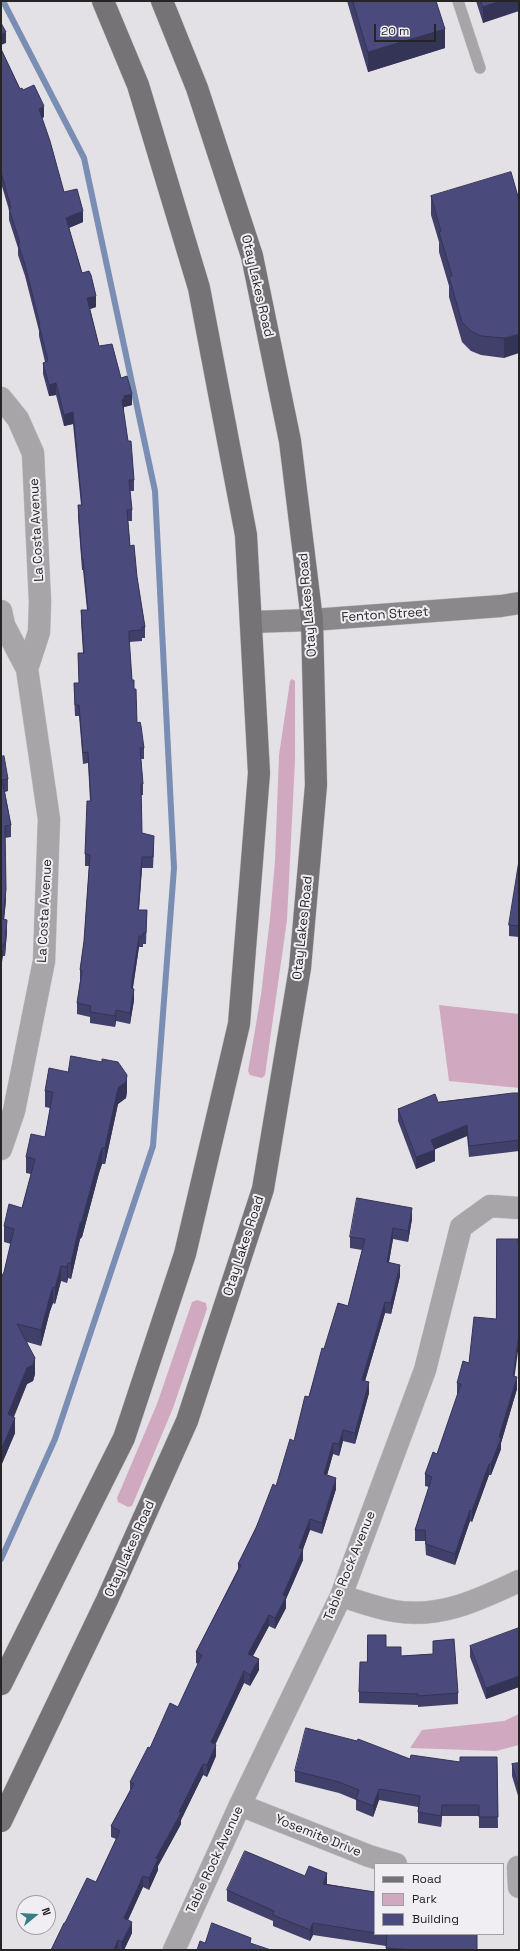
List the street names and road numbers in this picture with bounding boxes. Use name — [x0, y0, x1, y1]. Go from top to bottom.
street label: Otay Lakes Road — [238, 233, 276, 339]
street label: La Costa Avenue — [26, 478, 48, 582]
street label: Otay Lakes Road — [296, 552, 320, 658]
street label: Fenton Street — [341, 604, 429, 626]
street label: La Costa Avenue — [34, 859, 56, 963]
street label: Otay Lakes Road — [290, 875, 316, 981]
street label: Otay Lakes Road — [220, 1194, 268, 1298]
street label: Otay Lakes Road — [102, 1498, 158, 1600]
street label: Table Rock Avenue — [321, 1509, 379, 1623]
street label: Table Rock Avenue — [183, 1804, 247, 1916]
street label: Yosemite Drive — [273, 1812, 363, 1860]

